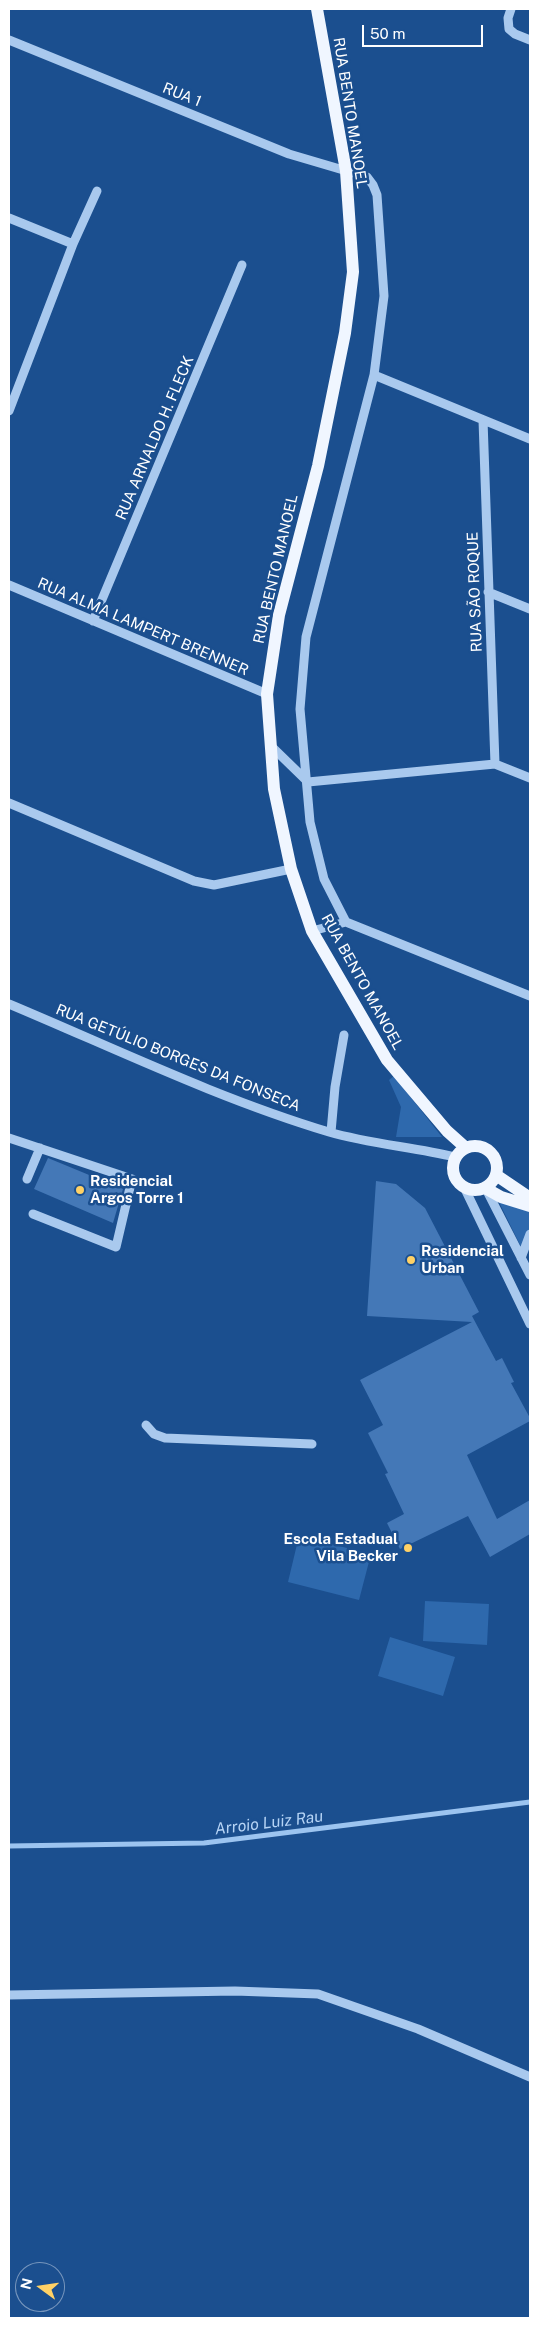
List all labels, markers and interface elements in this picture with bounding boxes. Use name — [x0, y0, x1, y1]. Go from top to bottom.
scale bar — [364, 15, 485, 47]
text: 50 m — [370, 25, 405, 42]
street label: RUA BENTO MANOEL — [329, 36, 371, 190]
street label: RUA 1 — [160, 79, 204, 111]
street label: RUA ARNALDO H. FLECK — [112, 353, 198, 523]
street label: RUA BENTO MANOEL — [250, 493, 302, 645]
street label: RUA SÃO ROQUE — [464, 531, 486, 653]
street label: RUA ALMA LAMPERT BRENNER — [35, 574, 251, 680]
street label: RUA BENTO MANOEL — [317, 911, 407, 1053]
street label: RUA GETÚLIO BORGES DA FONSECA — [53, 1001, 303, 1115]
place label: Residencial Argos Torre 1 — [90, 1172, 184, 1207]
marker: Residencial Argos Torre 1 — [74, 1184, 86, 1196]
place label: Residencial Urban — [421, 1242, 504, 1277]
marker: Residencial Urban — [405, 1254, 417, 1266]
place label: Escola Estadual Vila Becker — [284, 1530, 398, 1565]
marker: Escola Estadual Vila Becker — [402, 1542, 414, 1554]
water label: Arroio Luiz Rau — [214, 1807, 324, 1839]
north arrow — [15, 2262, 65, 2312]
text: N — [17, 2276, 36, 2291]

